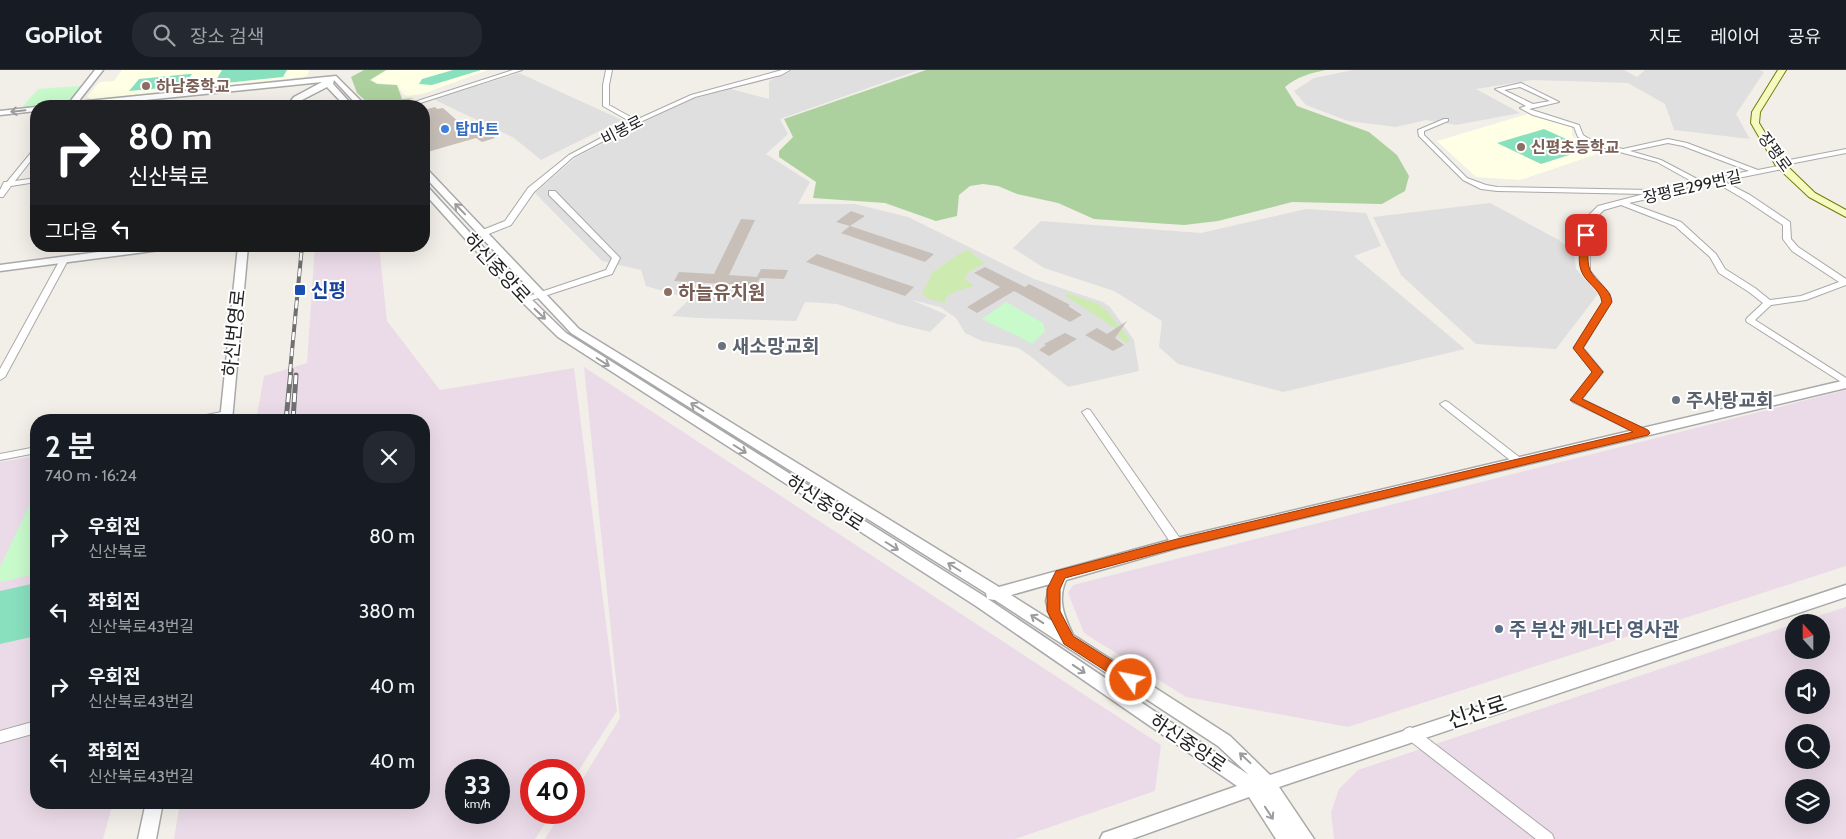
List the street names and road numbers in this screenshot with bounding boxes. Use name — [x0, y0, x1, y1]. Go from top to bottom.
street label: 비봉로 — [598, 111, 646, 148]
street label: 장평로 — [1754, 129, 1796, 176]
street label: 장평로299번길 — [1641, 166, 1743, 208]
street label: 하신중앙로 — [459, 228, 535, 308]
street label: 하신번영로 — [218, 288, 250, 378]
street label: 하신중앙로 — [782, 470, 868, 536]
street label: 신산로 — [1444, 690, 1510, 734]
street label: 하신중앙로 — [1145, 709, 1231, 777]

